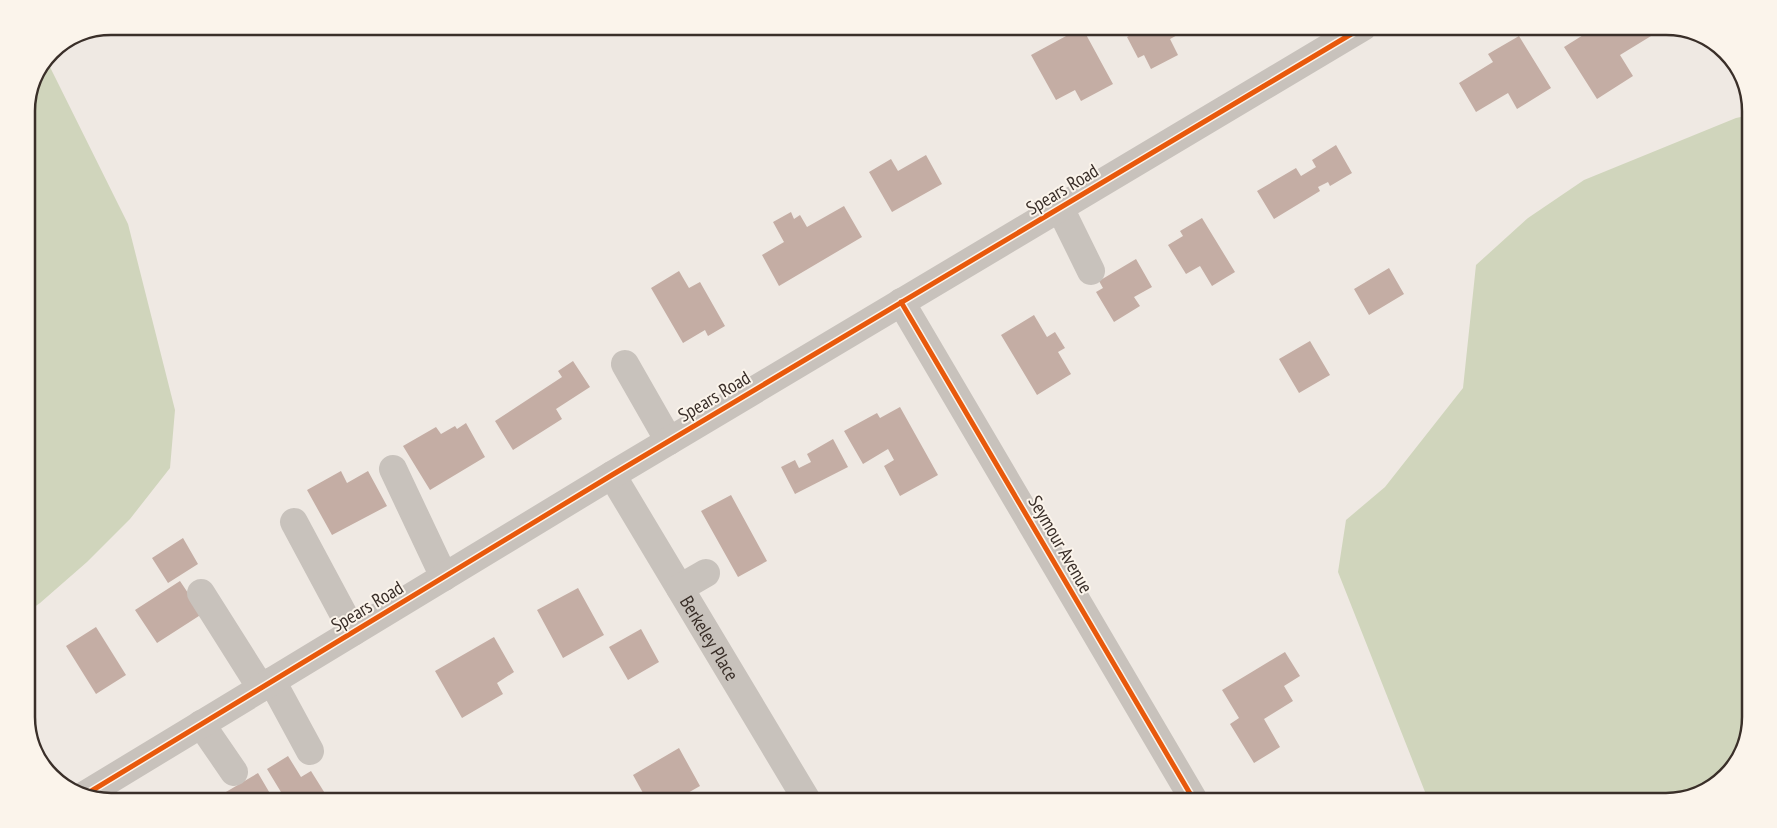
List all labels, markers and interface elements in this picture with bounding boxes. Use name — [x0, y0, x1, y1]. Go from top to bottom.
street label: Spears Road — [1022, 158, 1102, 220]
street label: Spears Road — [674, 365, 754, 427]
street label: Seymour Avenue — [1024, 491, 1099, 597]
street label: Spears Road — [327, 575, 407, 637]
street label: Berkeley Place — [675, 591, 744, 685]

